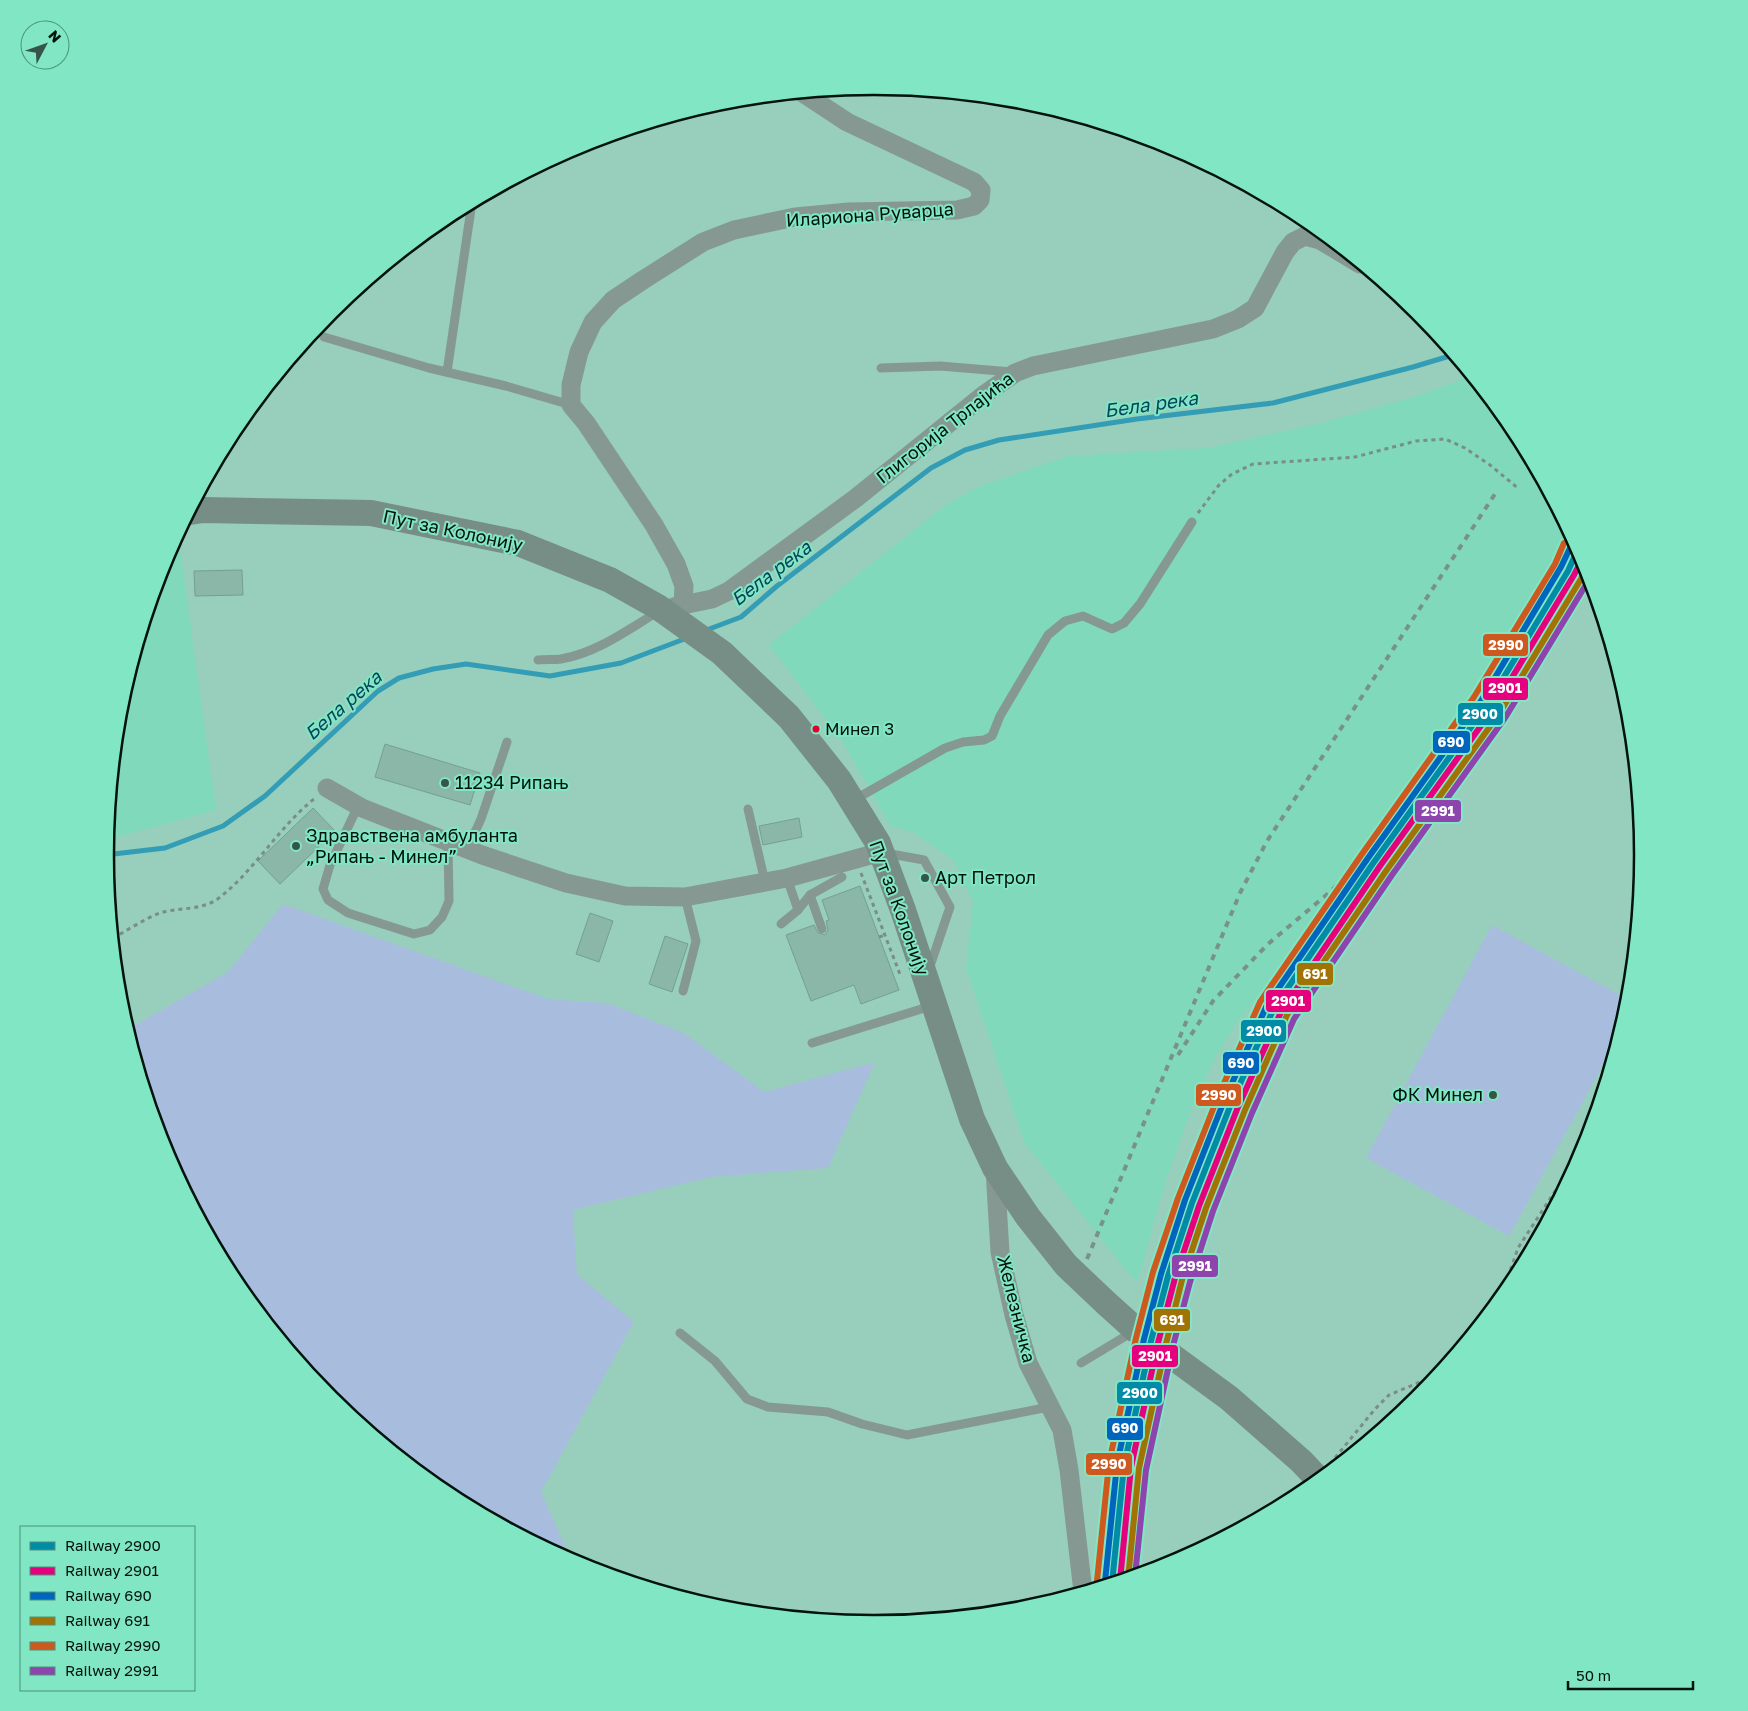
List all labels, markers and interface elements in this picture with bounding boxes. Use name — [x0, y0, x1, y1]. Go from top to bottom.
north arrow — [20, 20, 70, 70]
text: N — [45, 27, 65, 46]
street label: Илариона Руварца — [785, 197, 955, 231]
street label: Глигорија Трлајића — [871, 367, 1017, 488]
water label: Бела река — [1103, 385, 1200, 421]
street label: Пут за Колонију — [381, 504, 525, 556]
water label: Бела река — [726, 534, 816, 610]
line badge: 2990 — [1482, 633, 1529, 657]
text: 2990 — [1488, 636, 1524, 653]
water label: Бела река — [300, 664, 387, 744]
line badge: 2901 — [1482, 677, 1529, 701]
text: 2901 — [1488, 679, 1522, 696]
line badge: 2900 — [1457, 702, 1504, 726]
text: 2900 — [1462, 705, 1498, 722]
place label: Минел 3 — [825, 718, 894, 739]
marker: Минел 3 — [811, 724, 821, 734]
line badge: 690 — [1432, 730, 1471, 754]
text: 690 — [1438, 733, 1464, 750]
place label: 11234 Рипањ — [455, 771, 569, 793]
marker: 11234 Рипањ — [439, 777, 451, 789]
line badge: 2991 — [1414, 799, 1462, 823]
text: 2991 — [1421, 802, 1455, 819]
place label: Здравствена амбуланта „Рипањ - Минел” — [306, 824, 518, 867]
street label: Пут за Колонију — [865, 837, 935, 978]
marker: Здравствена амбуланта „Рипањ - Минел” — [290, 840, 302, 852]
place label: Арт Петрол — [935, 866, 1036, 888]
marker: Арт Петрол — [919, 872, 931, 884]
line badge: 691 — [1296, 962, 1334, 986]
text: 691 — [1303, 965, 1328, 982]
line badge: 2901 — [1265, 989, 1312, 1013]
text: 2901 — [1271, 992, 1305, 1009]
line badge: 2900 — [1240, 1019, 1287, 1043]
text: 2900 — [1246, 1022, 1282, 1039]
line badge: 690 — [1222, 1051, 1260, 1075]
text: 690 — [1228, 1054, 1254, 1071]
line badge: 2990 — [1195, 1083, 1242, 1107]
place label: ФК Минел — [1392, 1083, 1483, 1105]
text: 2990 — [1201, 1086, 1237, 1103]
marker: ФК Минел — [1487, 1089, 1499, 1101]
street label: Железничка — [993, 1253, 1041, 1365]
line badge: 2991 — [1171, 1254, 1219, 1278]
text: 2991 — [1178, 1257, 1212, 1274]
line badge: 691 — [1153, 1308, 1191, 1332]
text: 691 — [1160, 1311, 1185, 1328]
line badge: 2901 — [1131, 1344, 1179, 1368]
text: 2901 — [1138, 1347, 1172, 1364]
line badge: 2900 — [1116, 1381, 1163, 1405]
text: 2900 — [1122, 1384, 1158, 1401]
line badge: 690 — [1106, 1417, 1144, 1441]
text: 690 — [1112, 1419, 1138, 1436]
line badge: 2990 — [1085, 1452, 1133, 1476]
text: 2990 — [1091, 1455, 1127, 1472]
legend — [20, 1526, 195, 1691]
text: Railway 2900 — [65, 1536, 161, 1554]
text: Railway 2901 — [65, 1561, 159, 1579]
text: Railway 690 — [65, 1586, 152, 1604]
text: Railway 691 — [65, 1611, 150, 1629]
text: Railway 2990 — [65, 1636, 161, 1654]
scale bar — [1568, 1658, 1693, 1690]
text: Railway 2991 — [65, 1661, 159, 1679]
text: 50 m — [1576, 1666, 1611, 1684]

